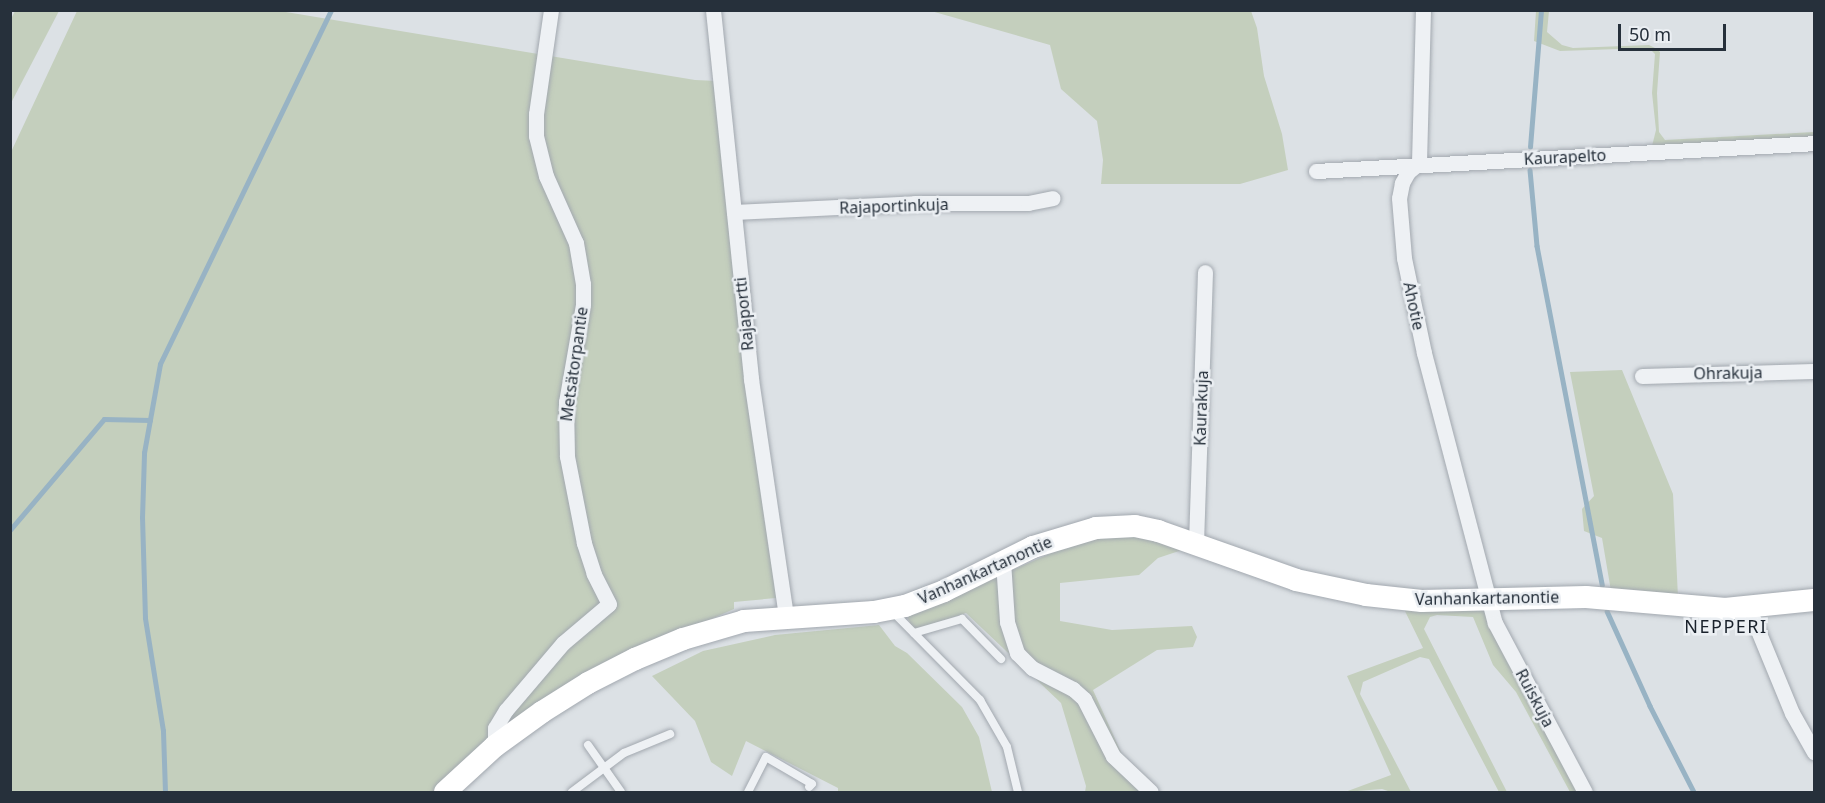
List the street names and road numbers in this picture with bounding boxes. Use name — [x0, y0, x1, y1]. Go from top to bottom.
street label: Kaurapelto — [1523, 145, 1607, 169]
street label: Rajaportinkuja — [839, 194, 949, 218]
street label: Rajaportti — [731, 276, 757, 352]
street label: Ahotie — [1400, 280, 1428, 332]
street label: Metsätorpantie — [556, 305, 592, 423]
street label: Ohrakuja — [1693, 363, 1763, 383]
street label: Kaurakuja — [1190, 370, 1212, 446]
street label: Vanhankartanontie — [915, 532, 1055, 608]
street label: Vanhankartanontie — [1415, 587, 1559, 609]
street label: Ruiskuja — [1512, 666, 1558, 730]

